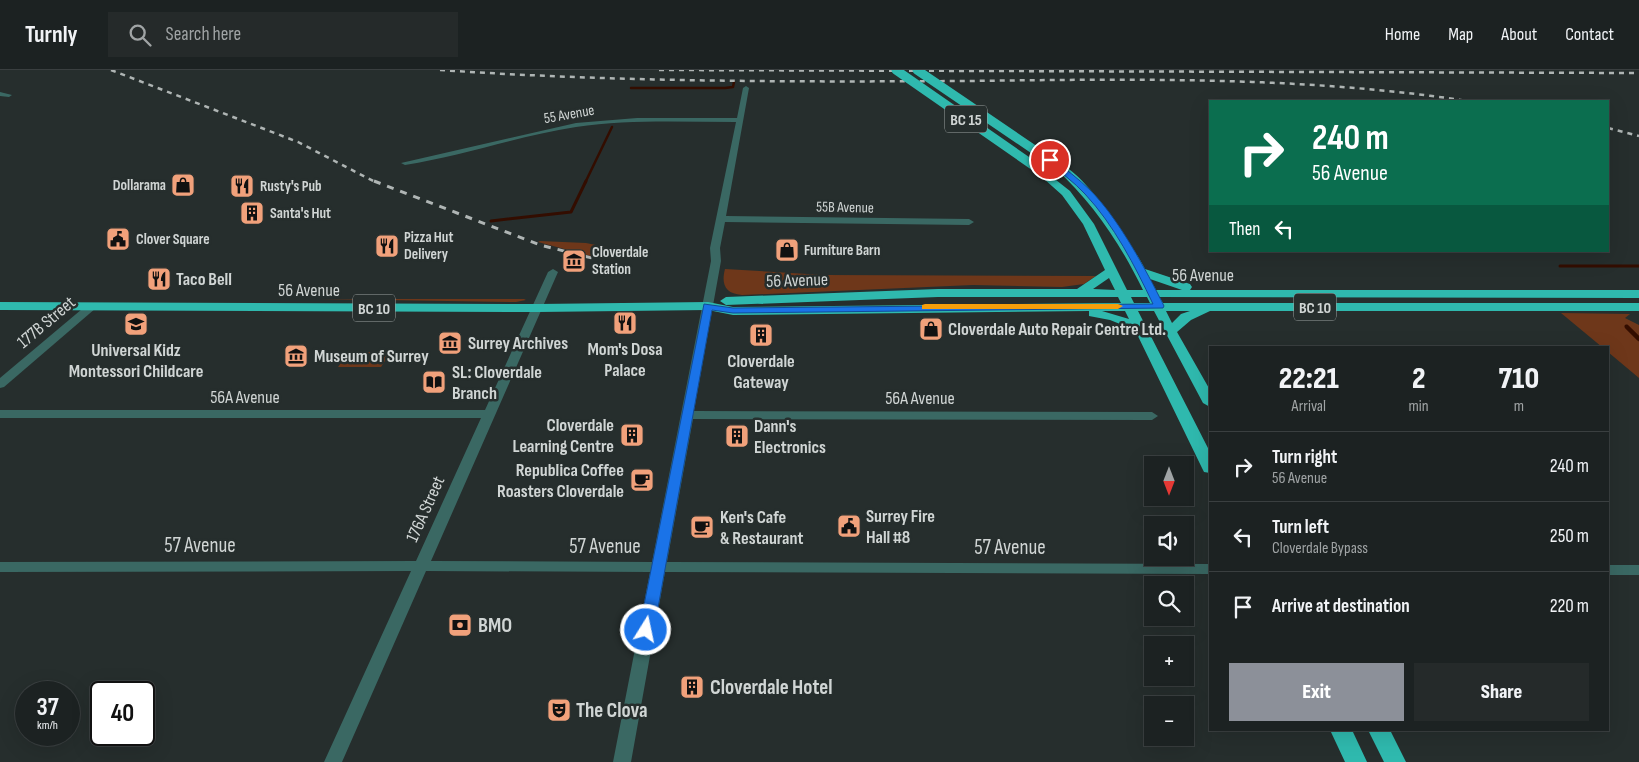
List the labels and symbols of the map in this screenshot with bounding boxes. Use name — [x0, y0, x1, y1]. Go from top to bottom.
street label: 55 Avenue — [542, 101, 596, 128]
road number: BC 15 — [945, 106, 987, 132]
pin — [1029, 139, 1071, 181]
shop icon: Dollarama — [170, 172, 196, 198]
restaurant icon: Rusty's Pub — [229, 173, 255, 199]
place label: Dollarama — [113, 176, 166, 195]
place label: Rusty's Pub — [260, 177, 322, 196]
street label: 55B Avenue — [816, 197, 874, 218]
building icon: Santa's Hut — [239, 200, 265, 226]
place label: Santa's Hut — [270, 204, 331, 223]
public building icon: Clover Square — [105, 226, 131, 252]
place label: Pizza Hut Delivery — [404, 228, 453, 264]
place label: Clover Square — [136, 230, 210, 249]
restaurant icon: Pizza Hut Delivery — [374, 233, 400, 259]
shop icon: Furniture Barn — [774, 237, 800, 263]
place label: Furniture Barn — [804, 241, 880, 260]
place label: Cloverdale Station — [592, 243, 648, 279]
museum icon: Cloverdale Station — [561, 248, 587, 274]
street label: 56 Avenue — [1172, 265, 1234, 286]
restaurant icon: Taco Bell — [146, 266, 172, 292]
place label: Taco Bell — [176, 269, 232, 290]
street label: 56 Avenue — [766, 269, 828, 292]
street label: 56 Avenue — [278, 280, 340, 301]
street label: 177B Street — [13, 292, 80, 353]
road number: BC 10 — [1294, 293, 1336, 320]
road number: BC 10 — [353, 294, 395, 322]
restaurant icon: Mom's Dosa Palace — [612, 310, 638, 336]
school or university icon: Universal Kidz Montessori Childcare — [123, 311, 149, 337]
shop icon: Cloverdale Auto Repair Centre Ltd. — [918, 316, 944, 342]
place label: Cloverdale Auto Repair Centre Ltd. — [948, 319, 1166, 340]
building icon: Cloverdale Gateway — [748, 322, 774, 348]
museum icon: Surrey Archives — [437, 330, 463, 356]
place label: Surrey Archives — [468, 333, 568, 354]
place label: Mom's Dosa Palace — [587, 339, 663, 381]
place label: Universal Kidz Montessori Childcare — [69, 340, 203, 382]
museum icon: Museum of Surrey — [283, 343, 309, 369]
place label: Museum of Surrey — [314, 346, 429, 367]
place label: Cloverdale Gateway — [727, 351, 795, 393]
place label: SL: Cloverdale Branch — [452, 362, 542, 404]
library icon: SL: Cloverdale Branch — [421, 369, 447, 395]
street label: 56A Avenue — [210, 387, 280, 408]
street label: 56A Avenue — [885, 388, 955, 409]
place label: Cloverdale Learning Centre — [512, 415, 614, 457]
place label: Dann's Electronics — [754, 416, 826, 458]
building icon: Cloverdale Learning Centre — [619, 422, 645, 448]
building icon: Dann's Electronics — [724, 423, 750, 449]
north arrow — [1144, 456, 1194, 506]
place label: Republica Coffee Roasters Cloverdale — [497, 460, 624, 502]
cafe icon: Republica Coffee Roasters Cloverdale — [629, 467, 655, 493]
street label: 176A Street — [402, 473, 449, 545]
place label: Surrey Fire Hall #8 — [866, 506, 935, 548]
place label: Ken's Cafe & Restaurant — [720, 507, 804, 549]
public building icon: Surrey Fire Hall #8 — [836, 513, 862, 539]
cafe icon: Ken's Cafe & Restaurant — [689, 514, 715, 540]
street label: 57 Avenue — [164, 533, 236, 558]
street label: 57 Avenue — [569, 534, 641, 559]
street label: 57 Avenue — [974, 535, 1046, 560]
position arrow — [619, 603, 671, 655]
bank icon: BMO — [447, 612, 473, 638]
place label: BMO — [478, 613, 512, 638]
building icon: Cloverdale Hotel — [679, 674, 705, 700]
place label: Cloverdale Hotel — [710, 675, 833, 700]
speed limit sign: 40 — [90, 681, 155, 746]
theatre icon: The Clova — [546, 697, 572, 723]
place label: The Clova — [576, 698, 648, 723]

